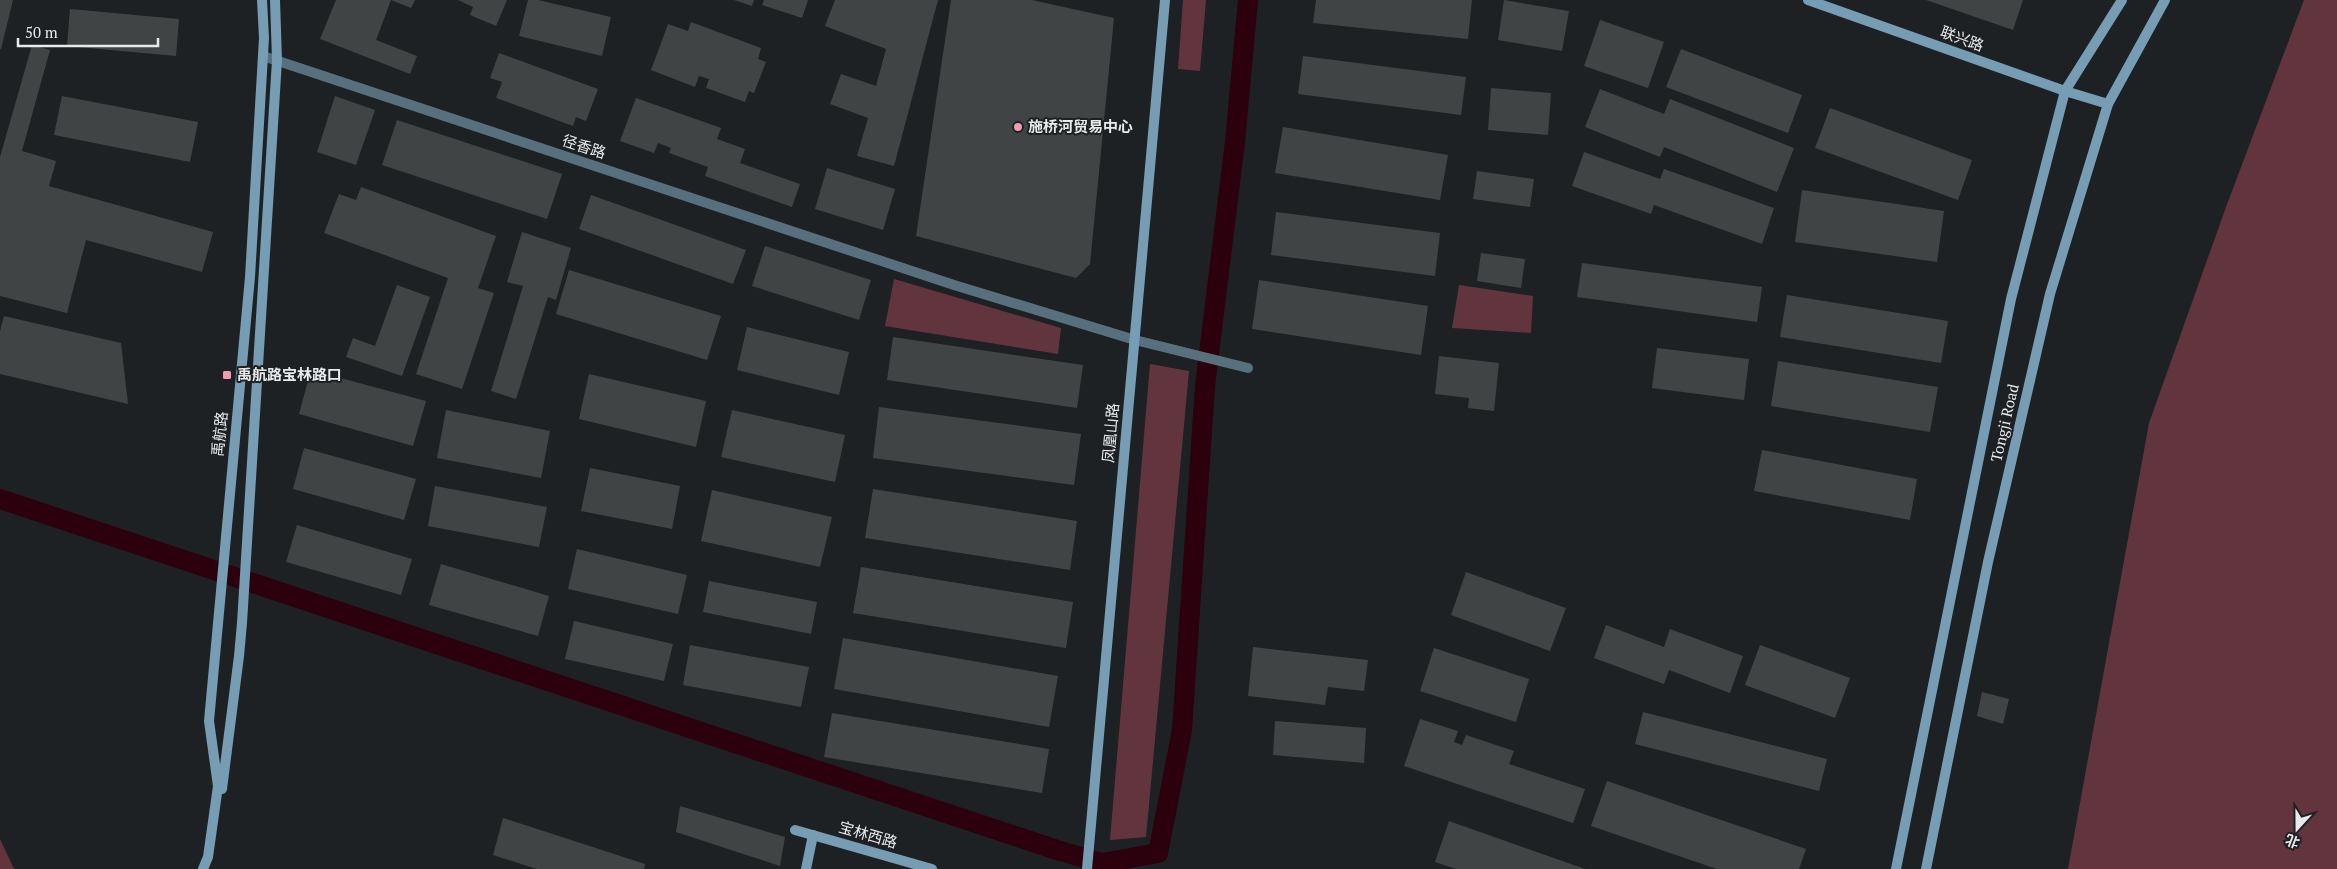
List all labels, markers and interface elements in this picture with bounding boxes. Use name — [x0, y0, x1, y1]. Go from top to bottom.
scale bar — [18, 15, 158, 47]
street label: 联兴路 — [1938, 21, 1987, 55]
text: 50 m — [25, 22, 58, 42]
place label: 施桥河贸易中心 — [1028, 116, 1133, 136]
marker: 施桥河贸易中心 — [1012, 121, 1024, 133]
street label: 径香路 — [560, 130, 609, 163]
place label: 禹航路宝林路口 — [237, 364, 342, 384]
marker: 禹航路宝林路口 — [221, 369, 233, 381]
street label: Tongji Road — [1985, 382, 2023, 464]
street label: 凤凰山路 — [1097, 402, 1123, 464]
street label: 禹航路 — [207, 410, 231, 457]
north arrow — [2272, 804, 2322, 854]
street label: 宝林西路 — [837, 816, 900, 852]
text: 北 — [2282, 830, 2302, 853]

